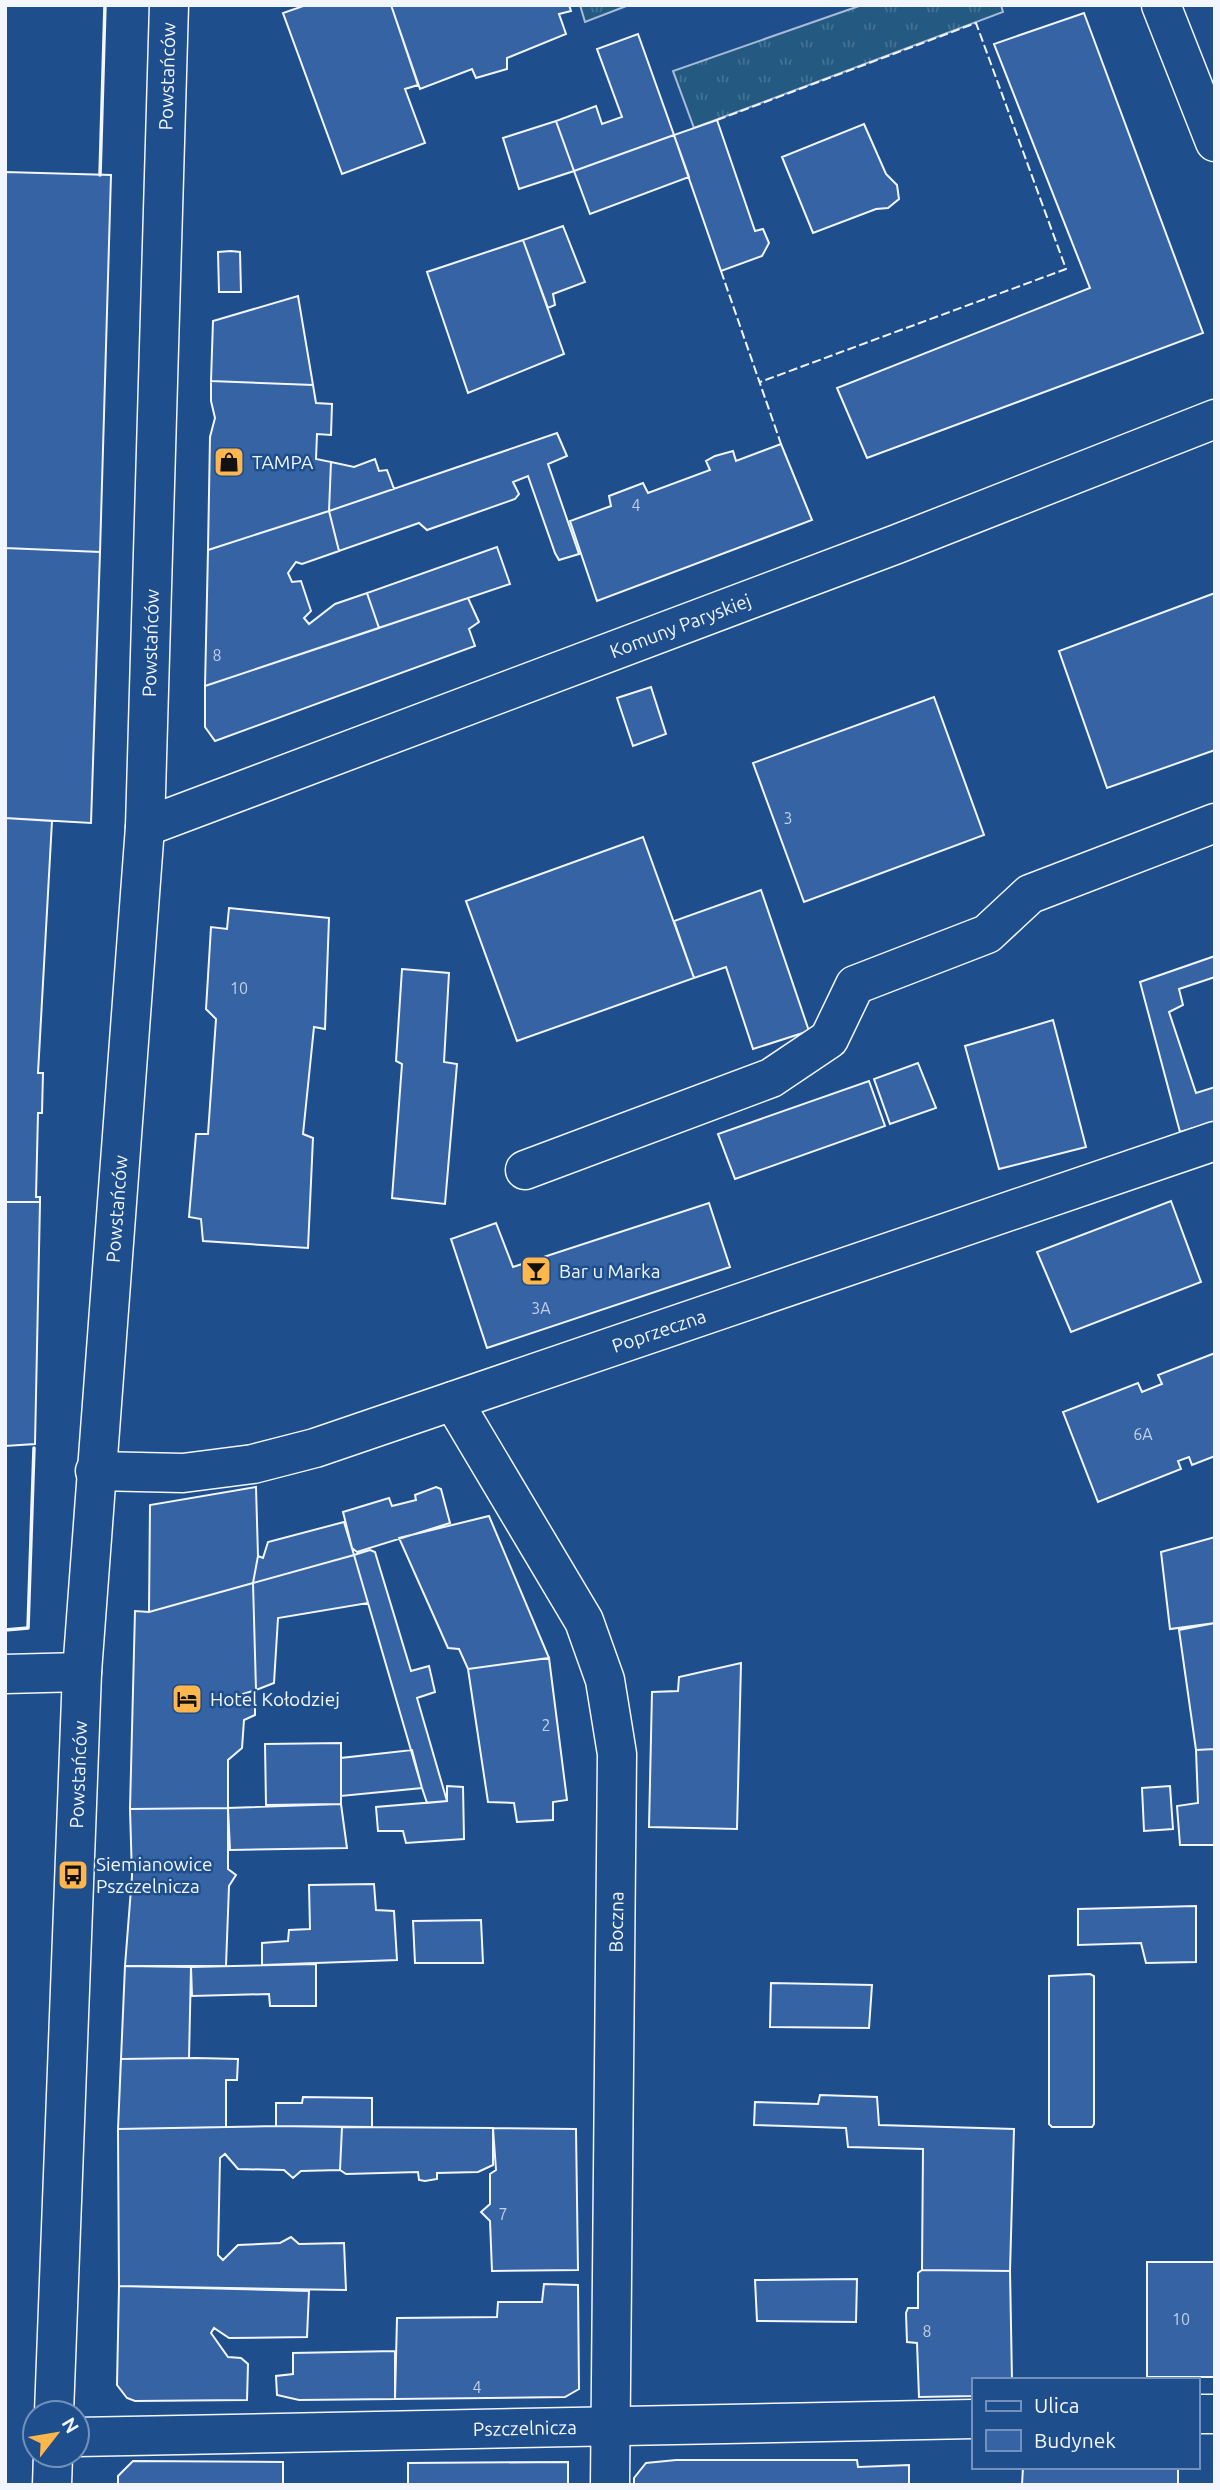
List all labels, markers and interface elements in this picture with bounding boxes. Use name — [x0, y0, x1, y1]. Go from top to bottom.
street label: Powstańców — [154, 22, 179, 130]
shop icon: TAMPA — [212, 445, 246, 479]
place label: TAMPA — [252, 451, 314, 473]
house number: 4 — [631, 496, 641, 514]
street label: Powstańców — [138, 588, 163, 697]
street label: Komuny Paryskiej — [607, 589, 754, 662]
house number: 8 — [212, 646, 222, 664]
house number: 3 — [783, 809, 793, 827]
house number: 10 — [230, 979, 248, 997]
street label: Powstańców — [102, 1154, 132, 1263]
bar icon: Bar u Marka — [519, 1254, 553, 1288]
place label: Bar u Marka — [559, 1260, 660, 1282]
house number: 3A — [531, 1299, 551, 1317]
street label: Poprzeczna — [609, 1304, 709, 1357]
house number: 6A — [1133, 1425, 1153, 1443]
hotel icon: Hotel Kołodziej — [170, 1682, 204, 1716]
place label: Hotel Kołodziej — [210, 1688, 340, 1710]
house number: 2 — [541, 1716, 551, 1734]
street label: Powstańców — [65, 1720, 91, 1829]
place label: Siemianowice Pszczelnicza — [96, 1853, 212, 1897]
bus stop icon: Siemianowice Pszczelnicza — [56, 1858, 90, 1892]
street label: Boczna — [604, 1891, 628, 1953]
house number: 7 — [498, 2205, 508, 2223]
house number: 10 — [1172, 2310, 1190, 2328]
house number: 8 — [922, 2322, 932, 2340]
house number: 4 — [472, 2378, 482, 2396]
legend — [972, 2378, 1199, 2469]
text: Ulica — [1034, 2393, 1079, 2417]
north arrow — [21, 2399, 91, 2469]
text: N — [57, 2413, 84, 2437]
street label: Pszczelnicza — [473, 2416, 577, 2440]
text: Budynek — [1034, 2428, 1116, 2452]

